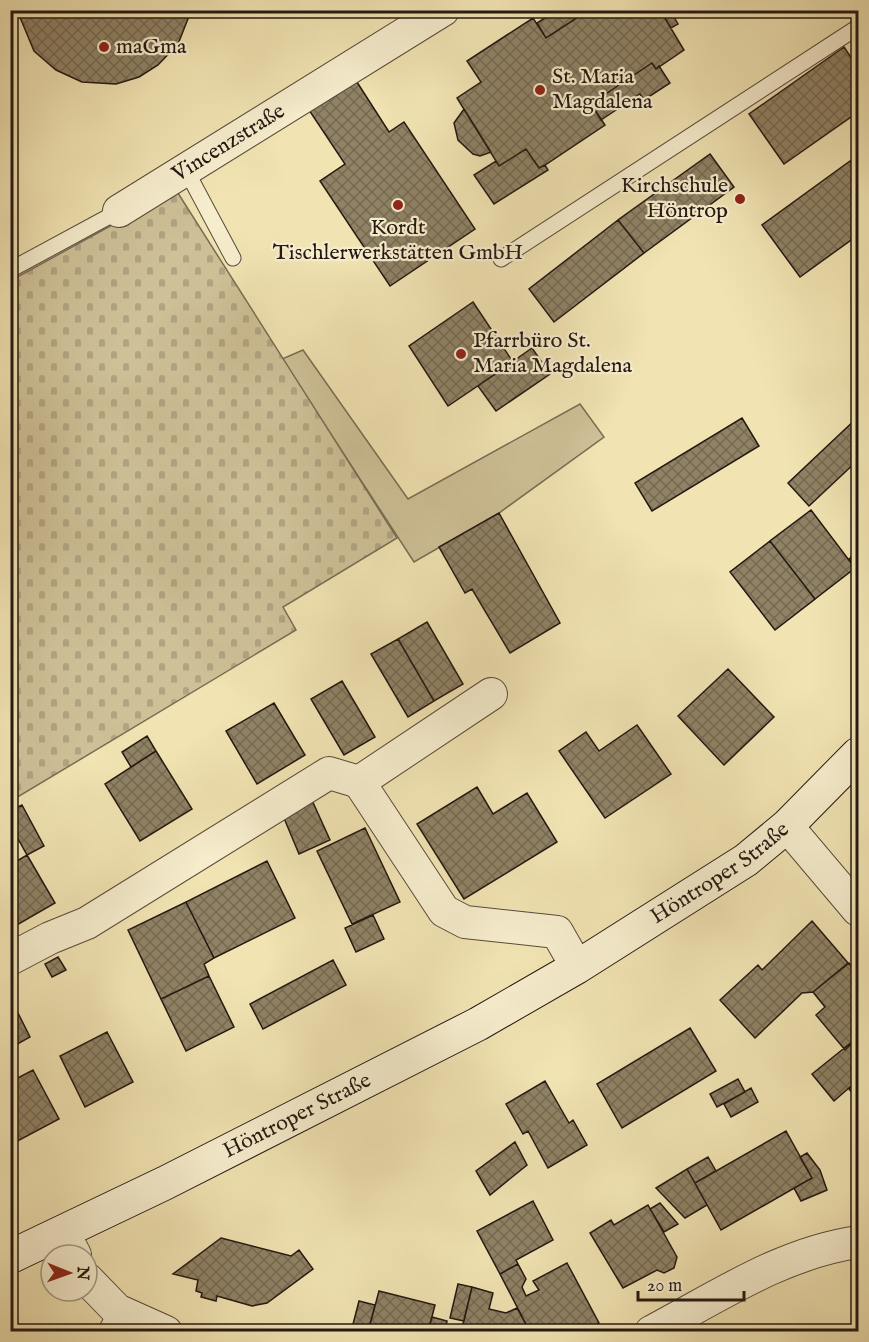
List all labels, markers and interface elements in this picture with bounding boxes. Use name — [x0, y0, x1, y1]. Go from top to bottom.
place label: maGma — [116, 33, 187, 61]
marker: maGma — [97, 40, 111, 54]
place label: St. Maria Magdalena — [552, 63, 653, 116]
marker: St. Maria Magdalena — [533, 83, 547, 97]
street label: Vincenzstraße — [166, 97, 290, 189]
place label: Kirchschule Höntrop — [621, 172, 728, 225]
marker: Kirchschule Höntrop — [733, 192, 747, 206]
marker: Kordt Tischlerwerkstätten GmbH — [391, 198, 405, 212]
place label: Kordt Tischlerwerkstätten GmbH — [273, 214, 523, 267]
place label: Pfarrbüro St. Maria Magdalena — [473, 327, 632, 380]
marker: Pfarrbüro St. Maria Magdalena — [454, 347, 468, 361]
street label: Höntroper Straße — [645, 816, 795, 931]
street label: Höntroper Straße — [218, 1067, 376, 1165]
north arrow — [39, 1243, 99, 1303]
scale bar — [638, 1264, 744, 1302]
text: N — [72, 1265, 92, 1280]
text: 20 m — [647, 1275, 682, 1298]

